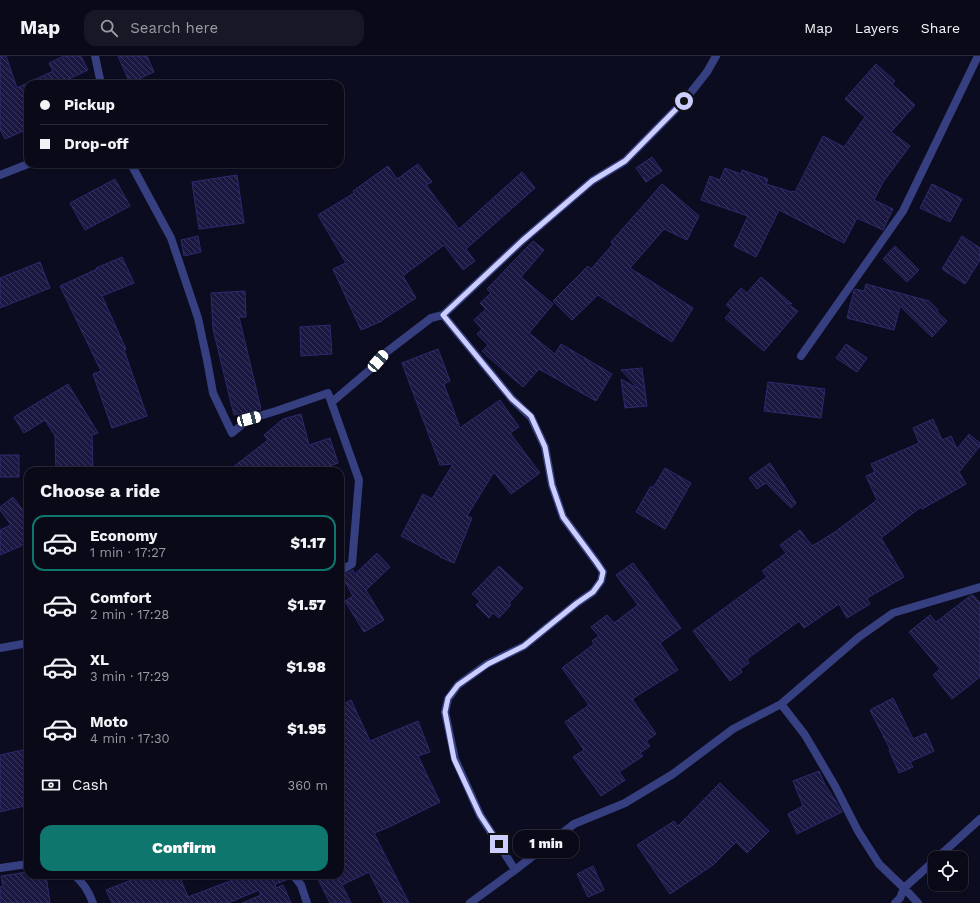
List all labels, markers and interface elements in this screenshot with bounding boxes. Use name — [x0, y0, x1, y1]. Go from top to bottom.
search box — [84, 10, 364, 46]
text: Map — [20, 16, 60, 39]
icon: search — [98, 17, 120, 39]
text: Search here — [130, 19, 218, 37]
text: Map — [804, 20, 833, 36]
text: Layers — [855, 20, 899, 36]
text: Share — [921, 20, 960, 36]
route start — [675, 92, 693, 110]
text: Pickup — [64, 96, 115, 114]
text: Drop-off — [64, 135, 129, 153]
car — [366, 348, 390, 374]
car — [236, 410, 262, 428]
text: Choose a ride — [40, 480, 160, 501]
icon: car — [42, 525, 78, 561]
text: Economy — [90, 527, 157, 545]
text: $1.17 — [290, 534, 326, 552]
text: 1 min · 17:27 — [90, 545, 166, 560]
icon: car — [42, 587, 78, 623]
text: Comfort — [90, 589, 151, 607]
text: $1.57 — [288, 596, 326, 614]
text: 2 min · 17:28 — [90, 607, 169, 622]
icon: car — [42, 649, 78, 685]
text: XL — [90, 651, 109, 669]
text: $1.98 — [286, 658, 326, 676]
text: 3 min · 17:29 — [90, 669, 169, 684]
icon: car — [42, 711, 78, 747]
text: Moto — [90, 713, 128, 731]
text: $1.95 — [287, 720, 326, 738]
text: 4 min · 17:30 — [90, 731, 170, 746]
icon: cash — [40, 774, 62, 796]
text: Cash — [72, 776, 108, 794]
text: 360 m — [288, 778, 328, 793]
button: Confirm — [40, 825, 328, 871]
callout: 1 min — [513, 830, 579, 858]
route end — [490, 835, 508, 853]
text: 1 min — [529, 836, 563, 851]
map controls — [928, 851, 968, 891]
button: locate — [928, 851, 968, 891]

